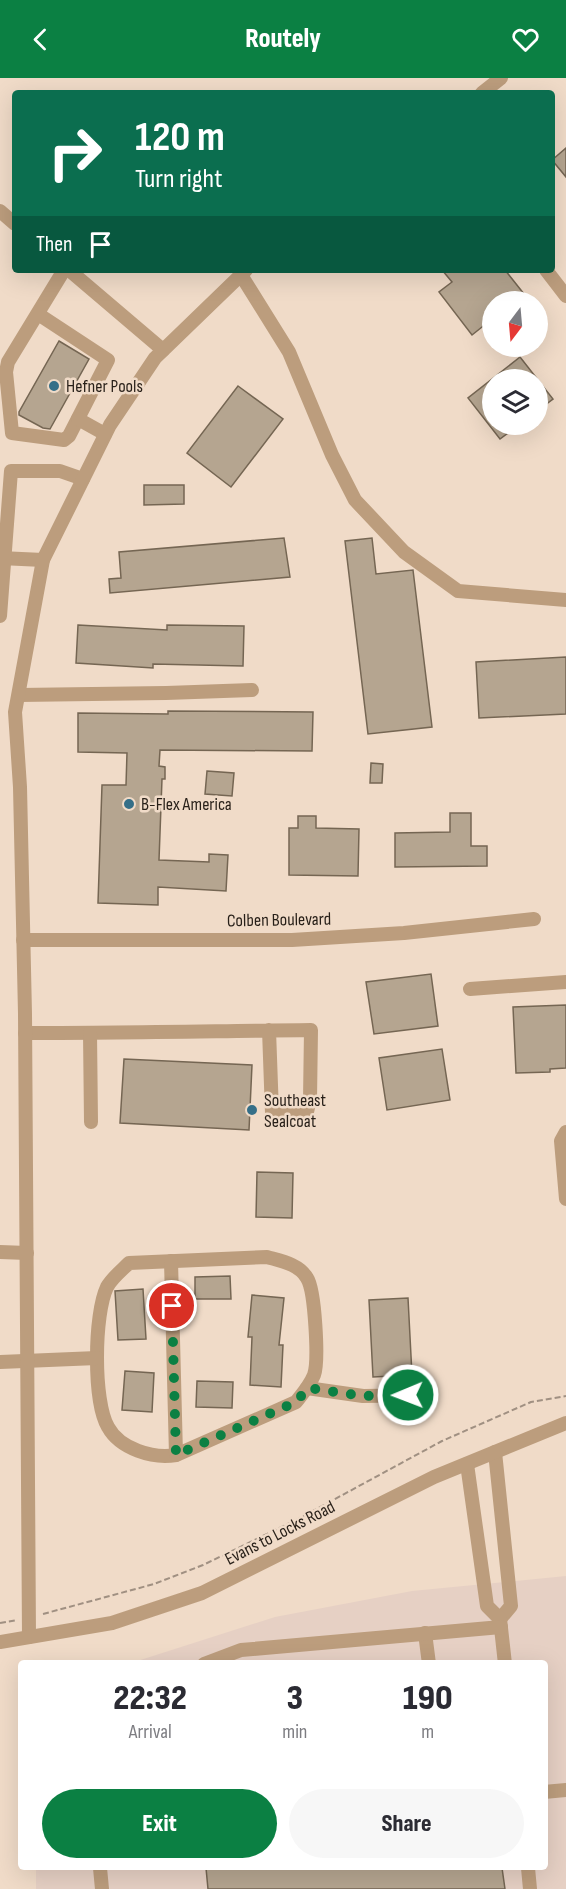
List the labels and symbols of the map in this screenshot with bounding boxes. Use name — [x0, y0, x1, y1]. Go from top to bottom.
north arrow — [482, 291, 548, 357]
place label: Hefner Pools — [66, 376, 143, 397]
marker: Hefner Pools — [47, 379, 61, 393]
place label: B-Flex America — [141, 794, 232, 815]
marker: B-Flex America — [122, 797, 136, 811]
street label: Colben Boulevard — [227, 909, 331, 931]
place label: Southeast Sealcoat — [264, 1090, 327, 1132]
marker: Southeast Sealcoat — [245, 1103, 259, 1117]
pin — [146, 1280, 197, 1331]
position arrow — [376, 1363, 440, 1427]
street label: Evans to Locks Road — [221, 1496, 339, 1570]

